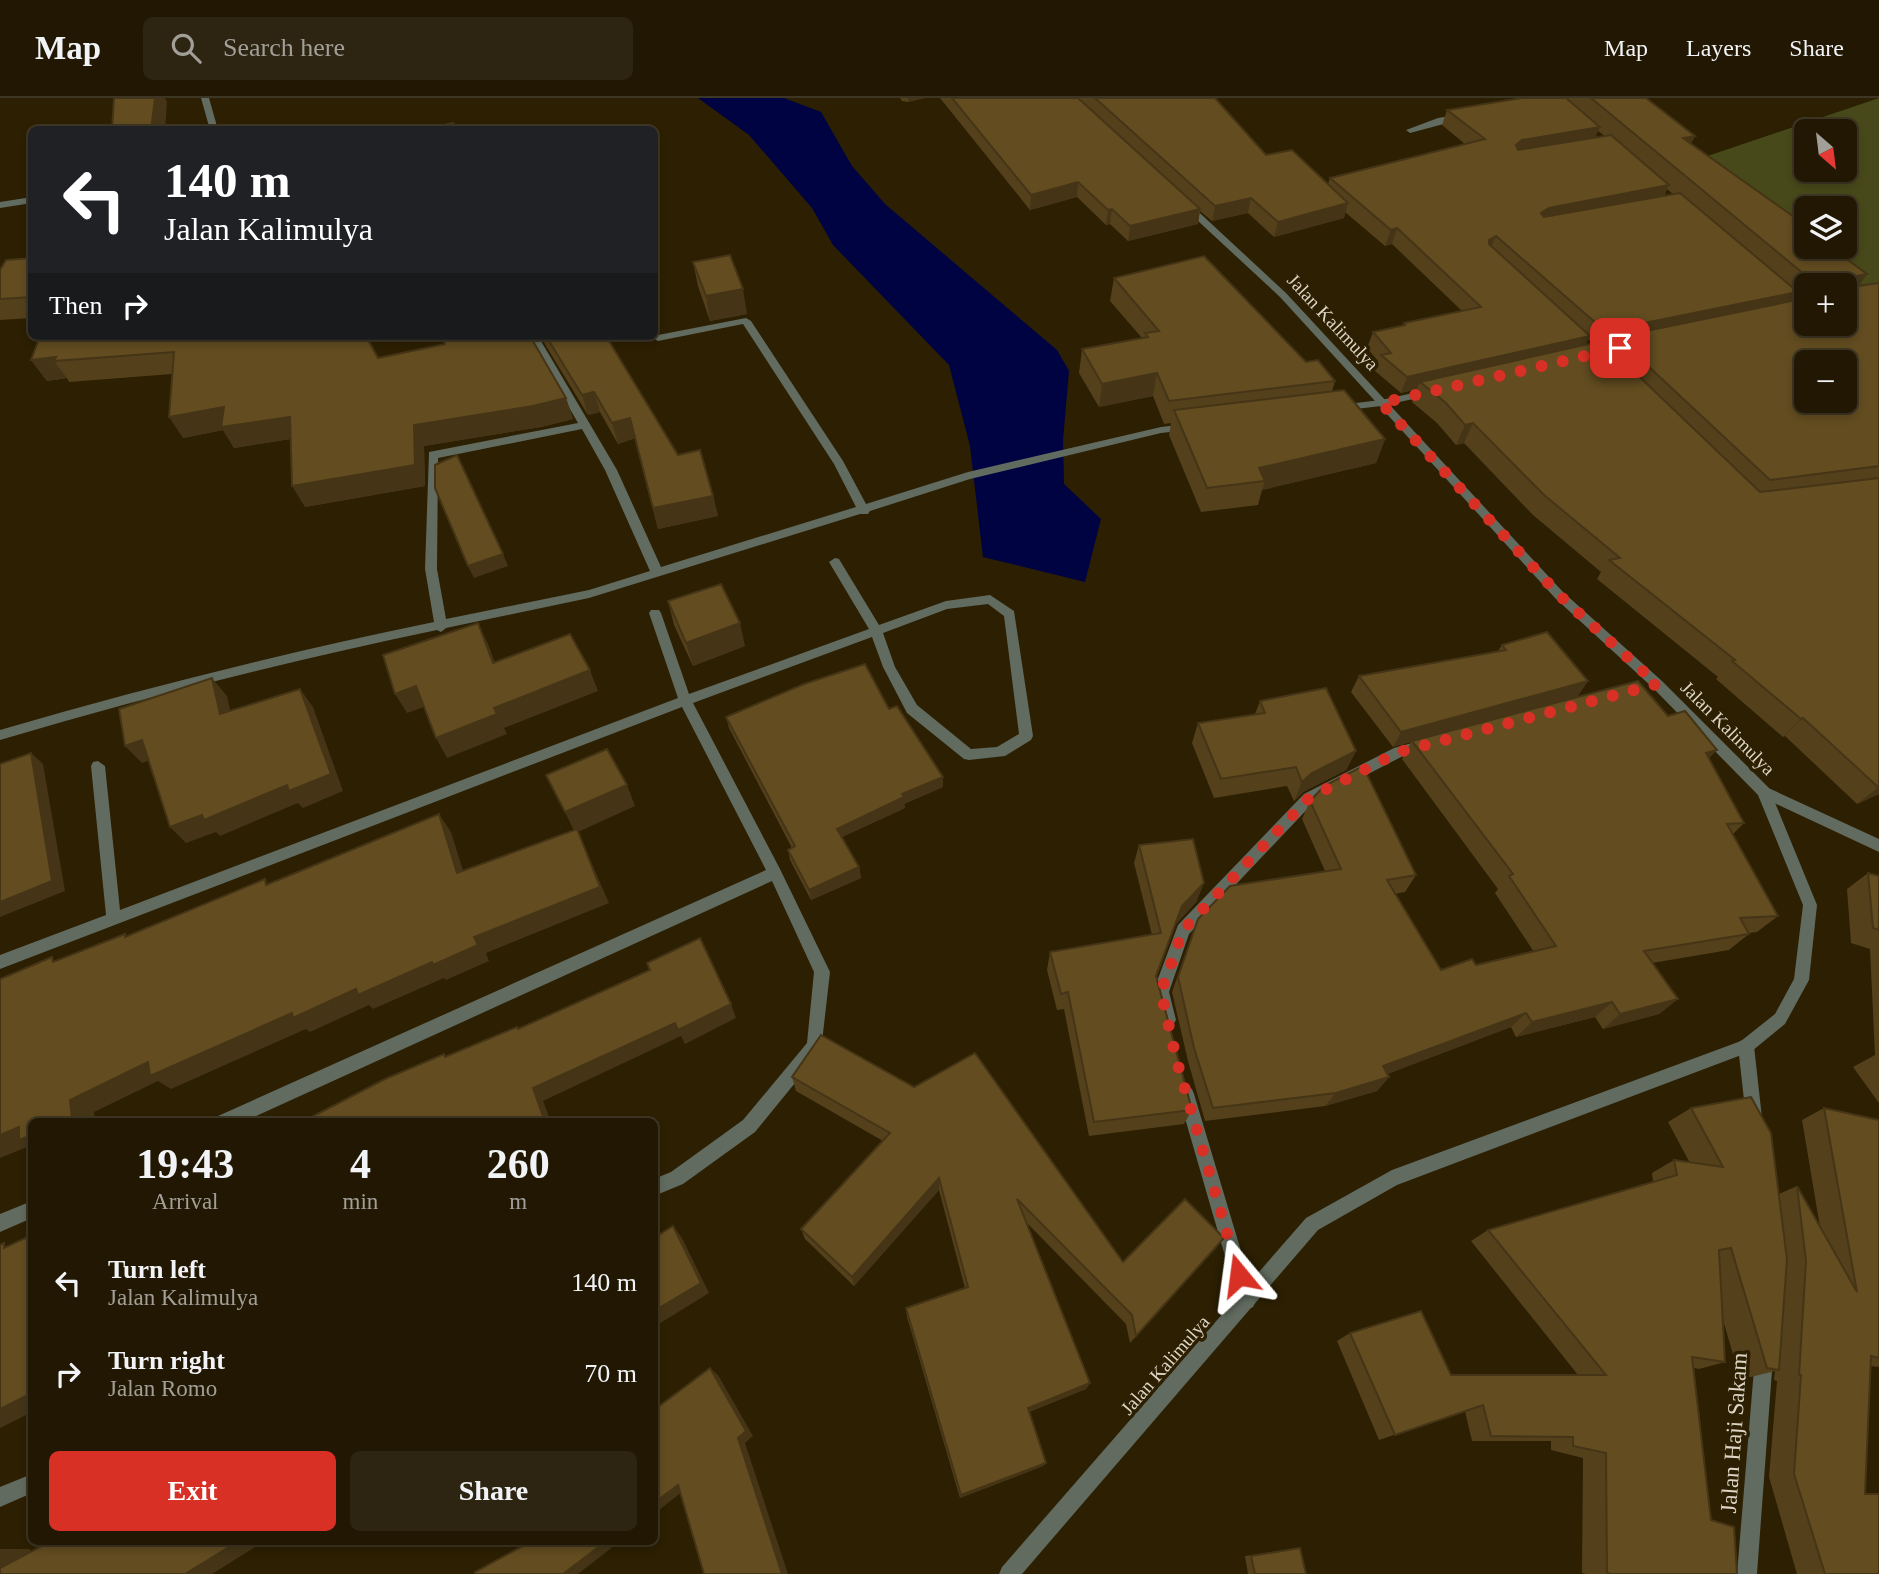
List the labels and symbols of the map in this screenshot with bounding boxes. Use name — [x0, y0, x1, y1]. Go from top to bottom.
north arrow — [1794, 119, 1857, 182]
street label: Jalan Kalimulya — [1283, 269, 1383, 375]
pin — [1590, 318, 1650, 378]
street label: Jalan Kalimulya — [1677, 677, 1780, 780]
position arrow — [1202, 1238, 1276, 1312]
street label: Jalan Kalimulya — [1116, 1311, 1214, 1419]
street label: Jalan Haji Sakam — [1716, 1352, 1752, 1514]

